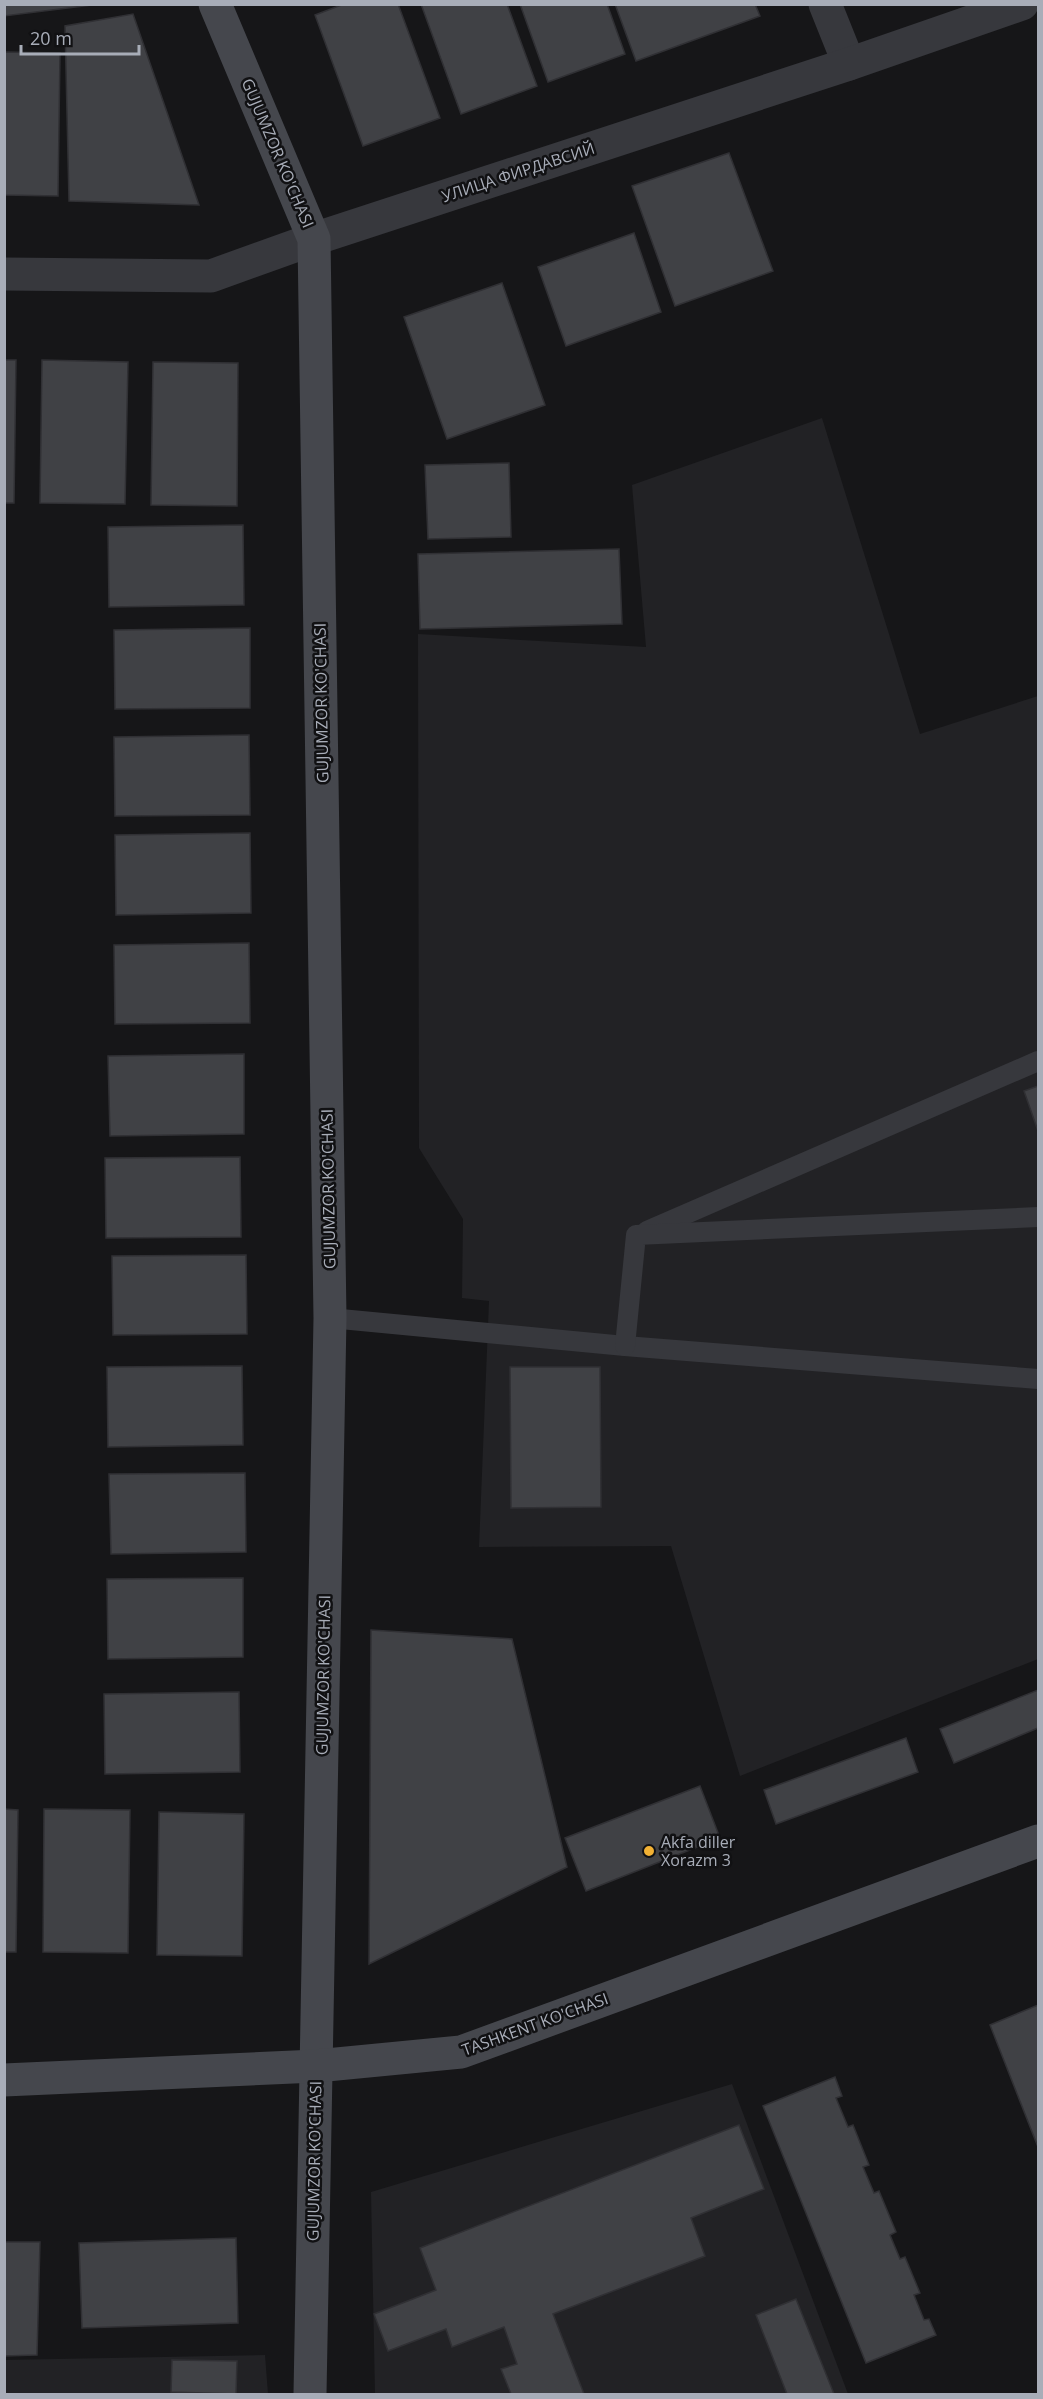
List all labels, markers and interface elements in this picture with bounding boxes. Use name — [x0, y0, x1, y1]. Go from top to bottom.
scale bar — [21, 18, 140, 56]
text: 20 m — [30, 26, 72, 50]
street label: GUJUMZOR KO'CHASI — [237, 75, 319, 231]
street label: УЛИЦА ФИРДАВСИЙ — [439, 137, 597, 207]
street label: GUJUMZOR KO'CHASI — [309, 623, 333, 783]
street label: GUJUMZOR KO'CHASI — [316, 1109, 340, 1269]
street label: GUJUMZOR KO'CHASI — [311, 1595, 335, 1755]
place label: Akfa diller Xorazm 3 — [661, 1831, 736, 1871]
marker: Akfa diller Xorazm 3 — [642, 1844, 656, 1858]
street label: TASHKENT KO'CHASI — [459, 1987, 611, 2061]
street label: GUJUMZOR KO'CHASI — [302, 2081, 326, 2241]

